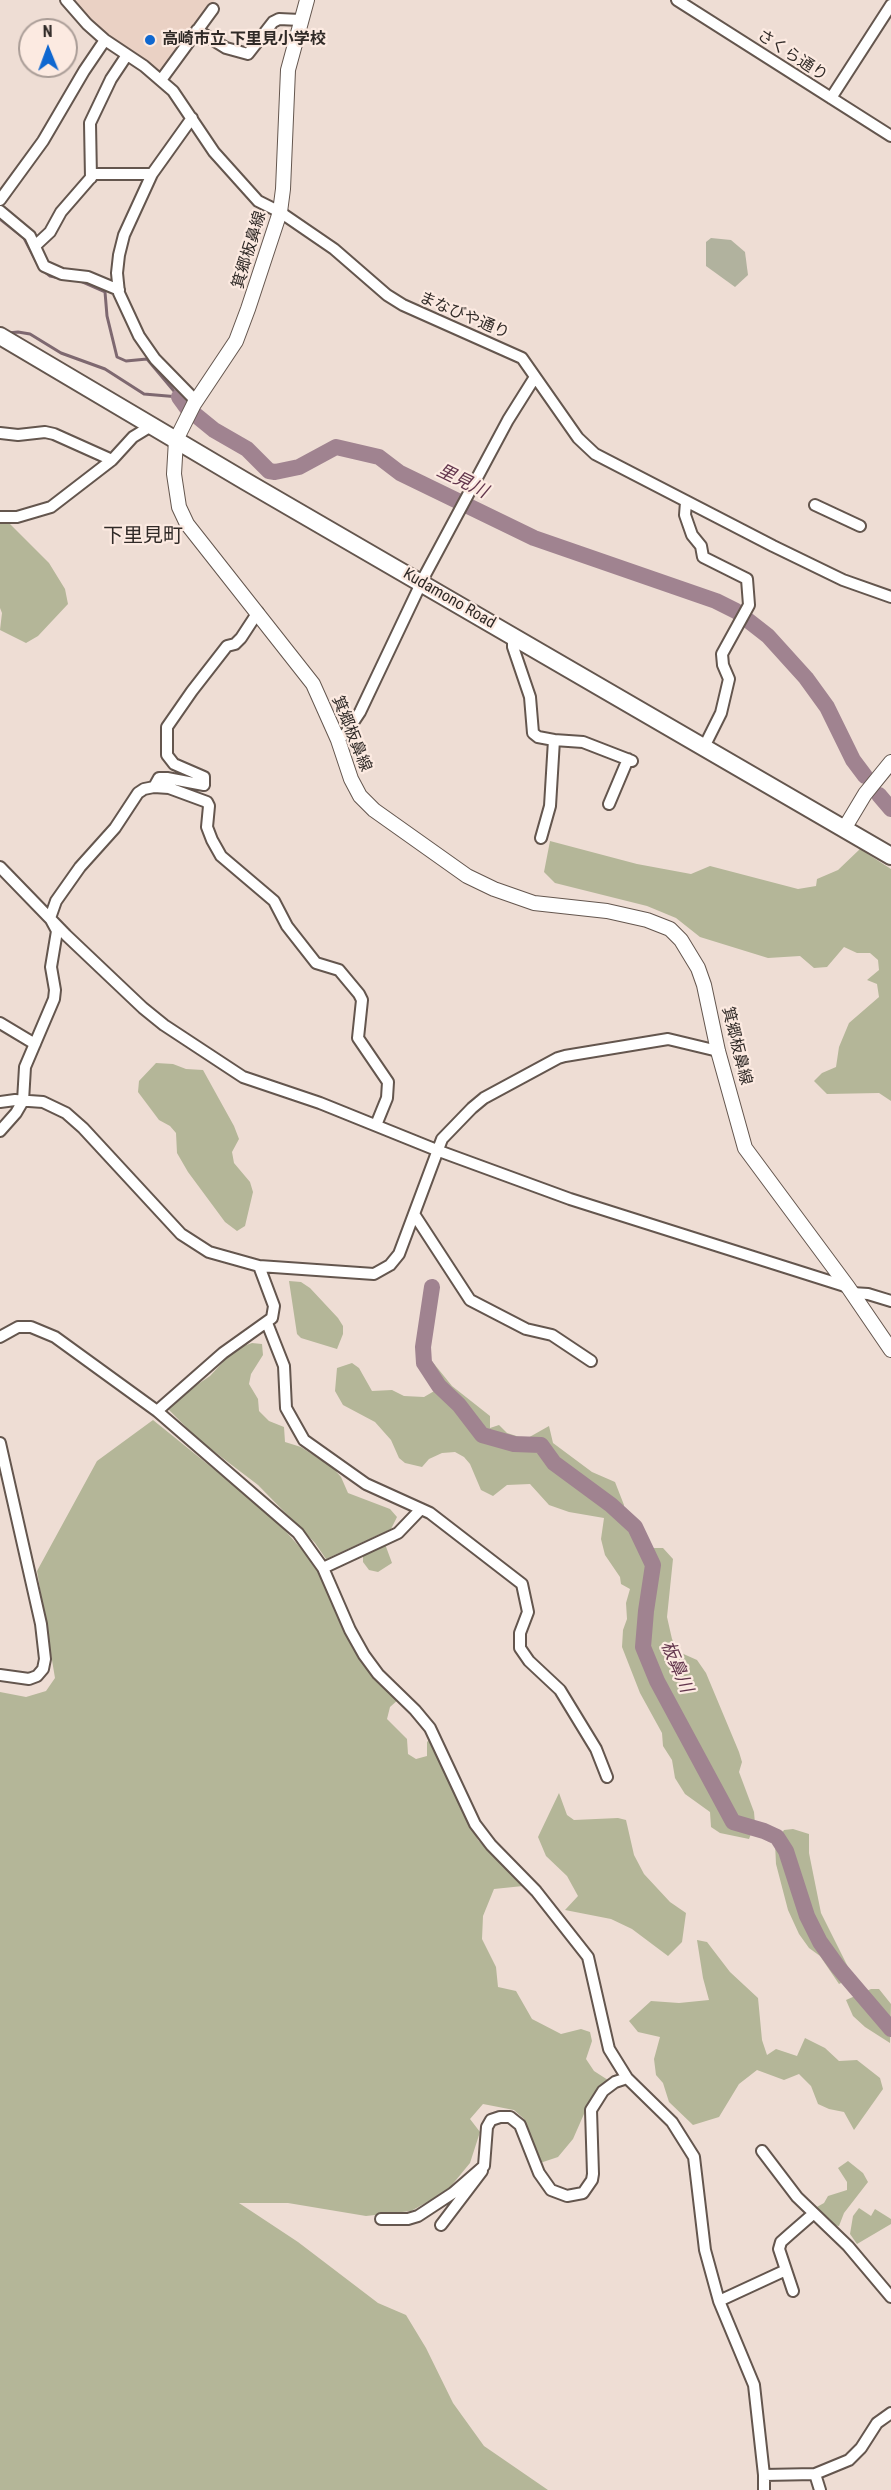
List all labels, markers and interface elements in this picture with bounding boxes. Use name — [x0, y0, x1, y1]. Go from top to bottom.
north arrow — [18, 18, 78, 78]
text: N — [43, 22, 53, 41]
street label: さくら通り — [753, 26, 831, 86]
place label: 高崎市立 下里見小学校 — [162, 30, 326, 50]
marker: 高崎市立 下里見小学校 — [143, 33, 157, 47]
street label: 箕郷板鼻線 — [229, 209, 271, 291]
street label: まなびや通り — [416, 288, 512, 344]
water label: 里見川 — [433, 460, 491, 504]
district label: 下里見町 — [103, 525, 183, 549]
street label: Kudamono Road — [399, 565, 499, 633]
street label: 箕郷板鼻線 — [327, 693, 375, 775]
street label: 箕郷板鼻線 — [717, 1005, 755, 1087]
water label: 板鼻川 — [656, 1638, 696, 1696]

